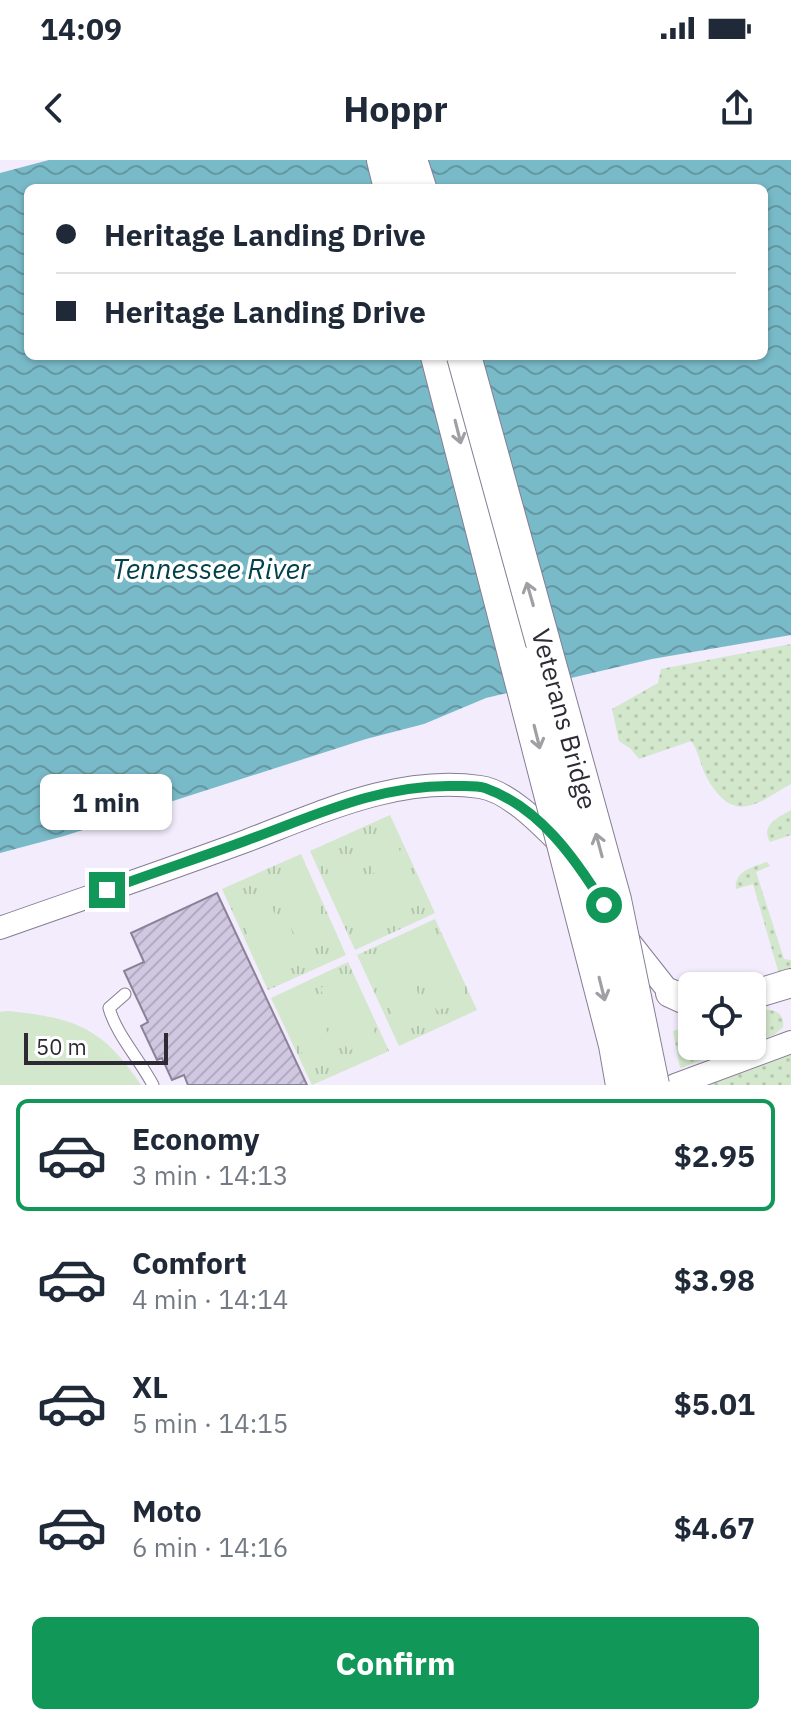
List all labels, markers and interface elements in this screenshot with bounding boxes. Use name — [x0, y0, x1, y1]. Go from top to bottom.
text: 14:09 — [40, 9, 122, 48]
text: Hoppr — [343, 85, 448, 132]
icon: back — [32, 86, 76, 130]
icon: share — [715, 86, 759, 130]
text: Heritage Landing Drive — [104, 215, 426, 254]
text: Heritage Landing Drive — [104, 292, 426, 331]
one-way arrow — [451, 418, 466, 444]
water label: Tennessee River — [112, 550, 311, 587]
one-way arrow — [522, 582, 537, 608]
street label: Veterans Bridge — [525, 625, 605, 813]
one-way arrow — [530, 724, 545, 750]
callout: 1 min — [41, 774, 173, 830]
text: 1 min — [72, 785, 140, 819]
one-way arrow — [590, 832, 605, 858]
route end — [89, 872, 125, 908]
route start — [586, 887, 622, 923]
map controls — [678, 972, 766, 1060]
button: locate — [678, 972, 766, 1060]
one-way arrow — [595, 976, 610, 1002]
scale bar — [24, 1029, 168, 1065]
text: 50 m — [36, 1032, 87, 1061]
icon: car — [36, 1119, 108, 1191]
text: Economy — [132, 1119, 260, 1158]
text: $2.95 — [674, 1136, 755, 1175]
text: 3 min · 14:13 — [132, 1158, 288, 1192]
icon: car — [36, 1243, 108, 1315]
text: Comfort — [132, 1243, 247, 1282]
text: $3.98 — [674, 1260, 755, 1299]
text: 4 min · 14:14 — [132, 1282, 288, 1316]
icon: car — [36, 1367, 108, 1439]
text: XL — [132, 1367, 168, 1406]
text: $5.01 — [674, 1384, 755, 1423]
text: 5 min · 14:15 — [132, 1406, 288, 1440]
icon: car — [36, 1491, 108, 1563]
text: Moto — [132, 1491, 202, 1530]
text: $4.67 — [674, 1508, 755, 1547]
text: 6 min · 14:16 — [132, 1530, 288, 1564]
button: Confirm — [32, 1617, 759, 1709]

